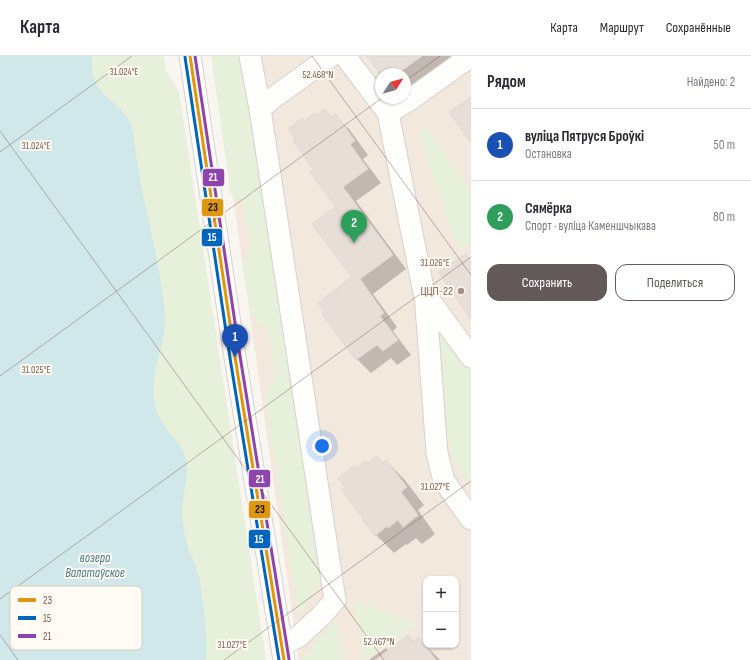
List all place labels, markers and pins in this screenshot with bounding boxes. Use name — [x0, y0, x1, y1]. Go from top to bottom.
pin: 2 — [341, 210, 367, 243]
place label: ЦЦП-22 — [421, 284, 453, 299]
marker: ЦЦП-22 — [456, 286, 466, 296]
pin: 1 — [222, 324, 248, 357]

